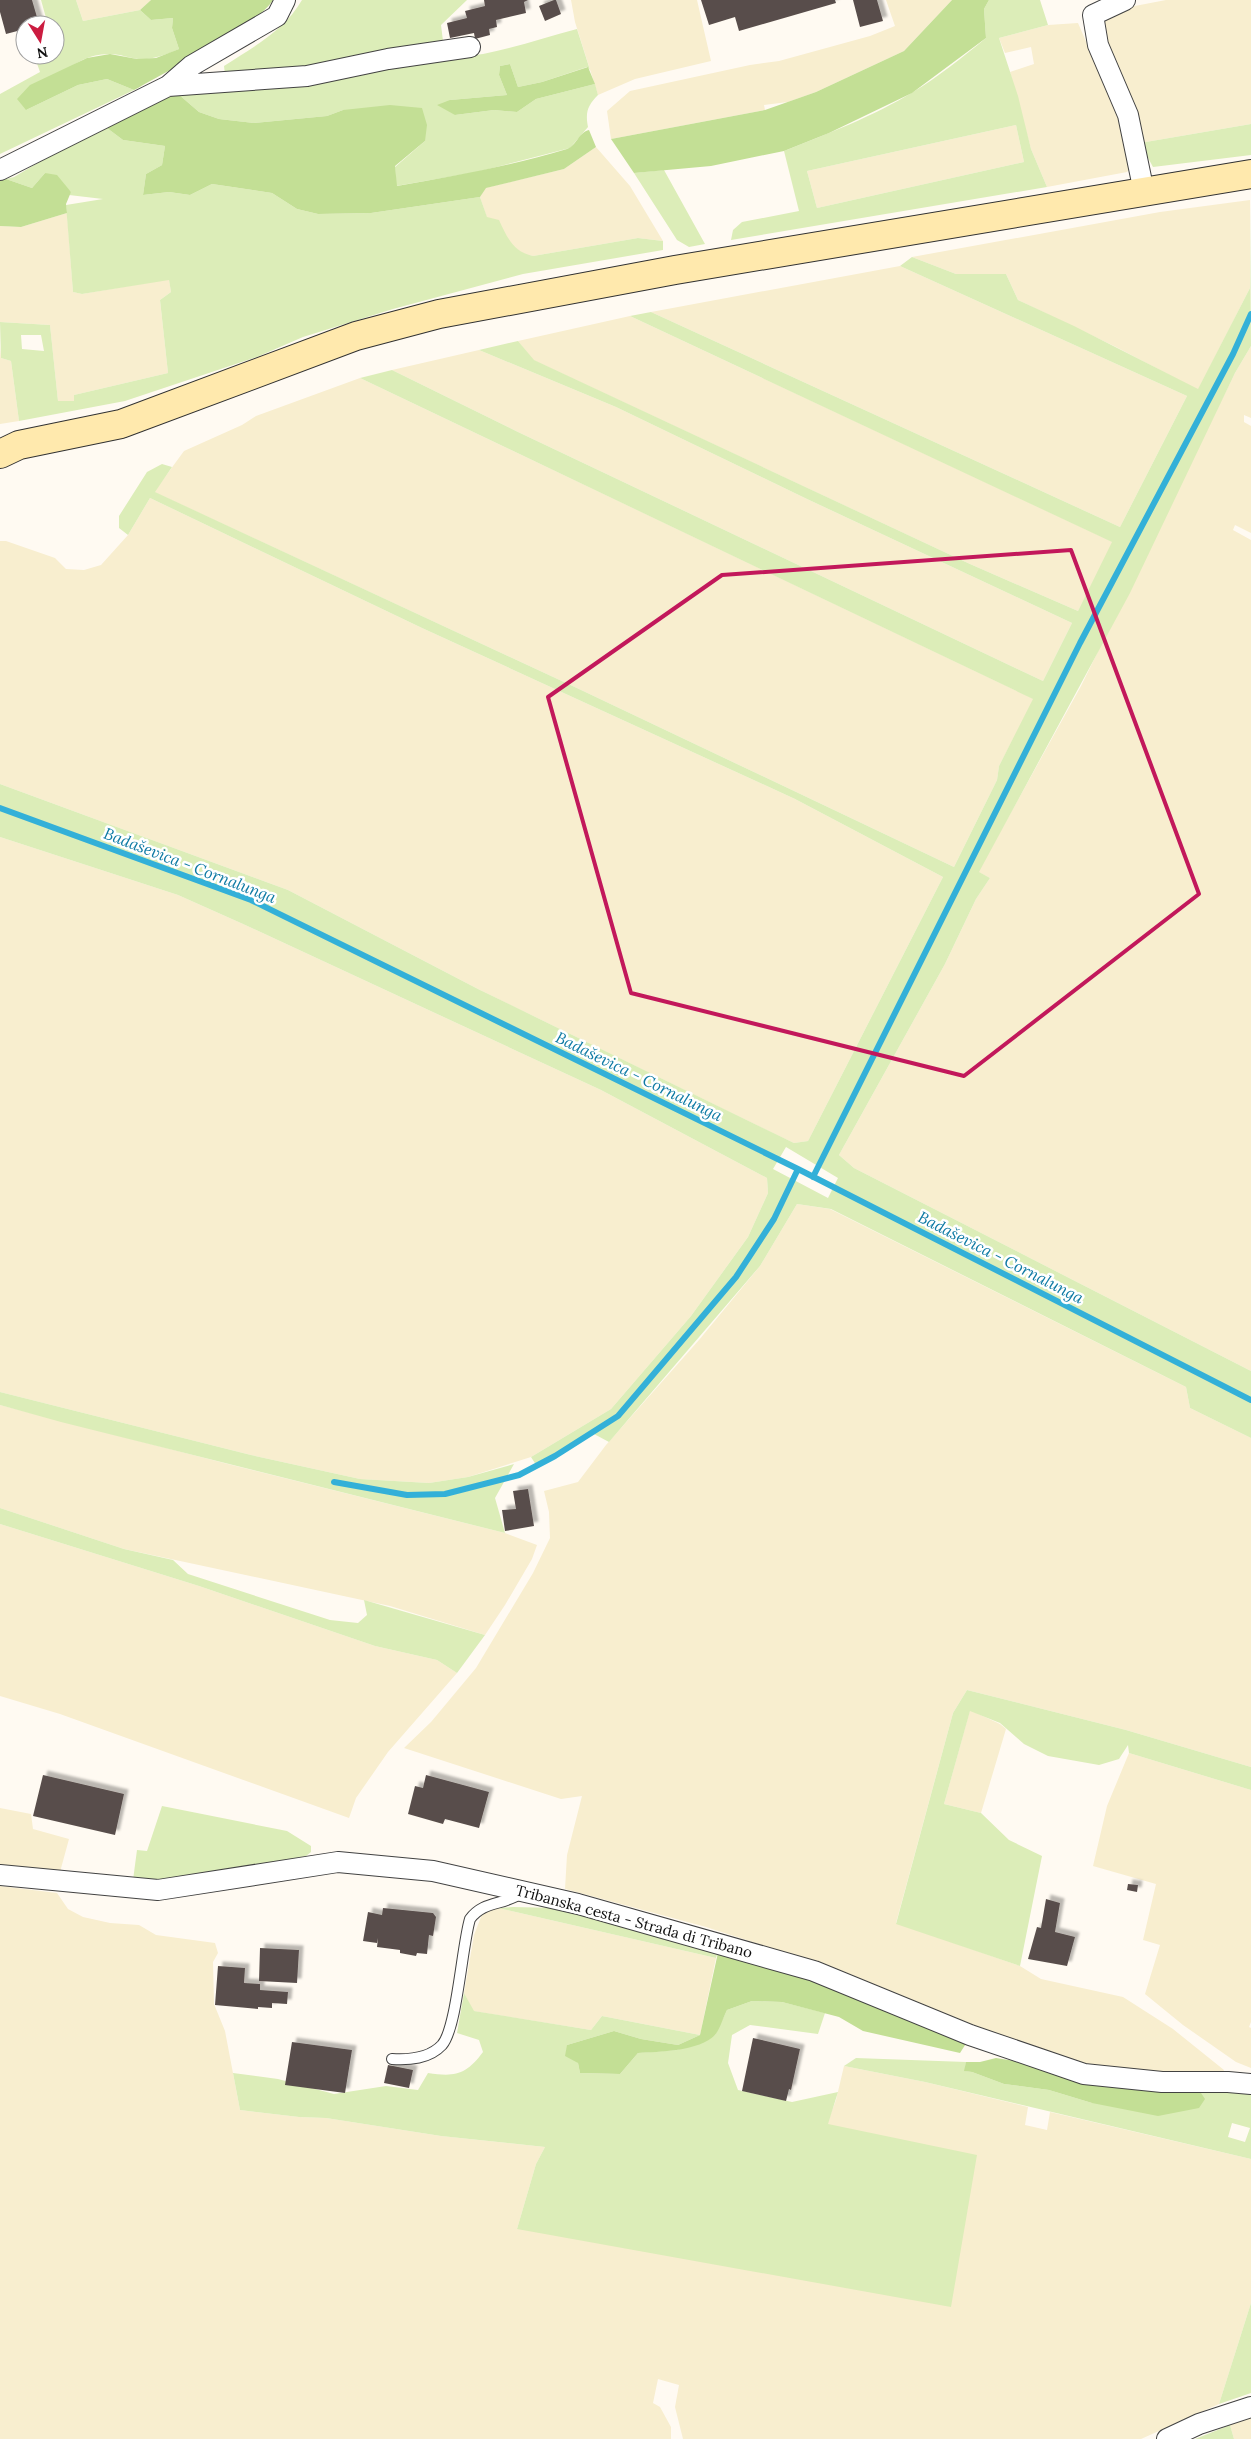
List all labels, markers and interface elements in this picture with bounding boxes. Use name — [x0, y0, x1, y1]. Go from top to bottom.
north arrow — [15, 15, 65, 65]
text: N — [35, 43, 50, 63]
water label: Badaševica - Cornalunga — [101, 823, 279, 907]
water label: Badaševica - Cornalunga — [552, 1027, 726, 1125]
water label: Badaševica - Cornalunga — [915, 1207, 1087, 1308]
street label: Tribanska cesta - Strada di Tribano — [513, 1880, 755, 1962]

